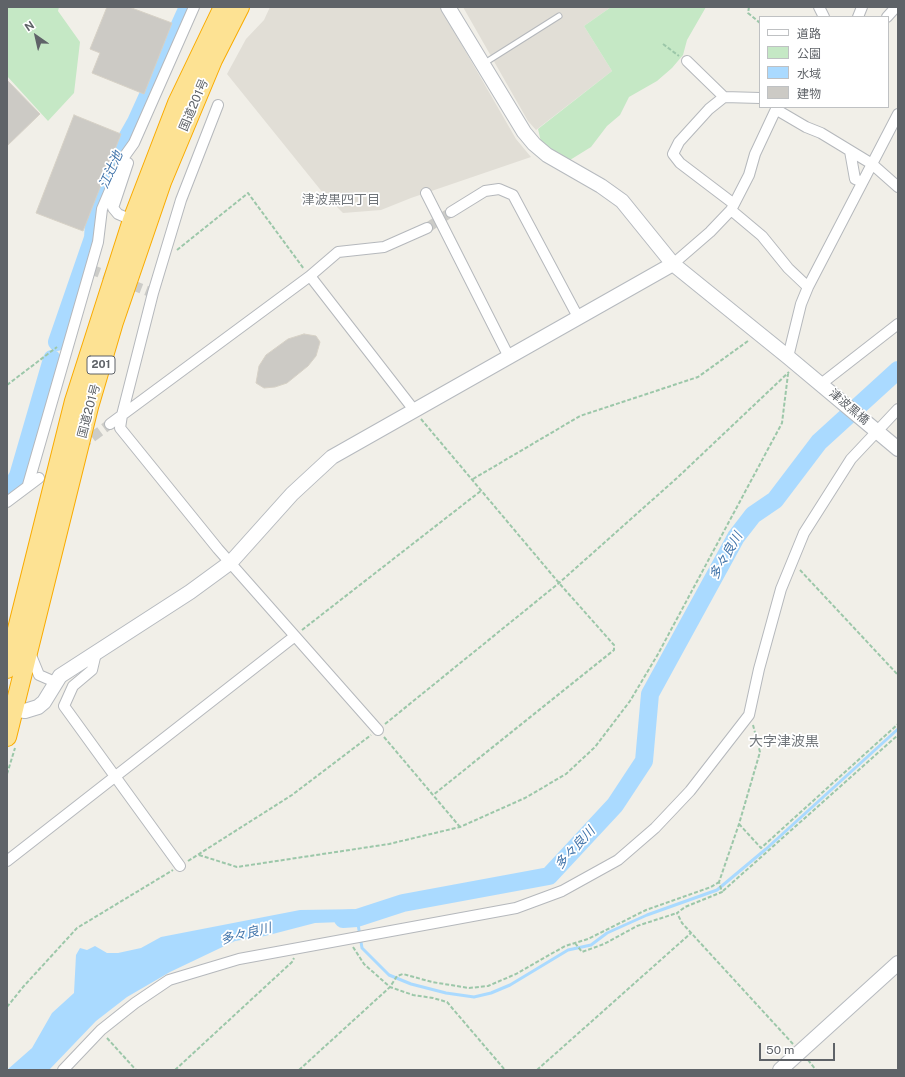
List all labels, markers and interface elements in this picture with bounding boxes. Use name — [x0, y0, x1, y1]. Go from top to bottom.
north arrow — [16, 16, 56, 56]
legend — [759, 16, 889, 108]
text: N — [22, 19, 36, 33]
text: 道路 — [797, 27, 821, 41]
text: 公園 — [797, 47, 821, 61]
text: 水域 — [797, 67, 821, 81]
street label: 国道201号 — [177, 77, 211, 133]
text: 建物 — [797, 87, 821, 101]
water label: 江辻池 — [96, 149, 126, 191]
district label: 津波黒四丁目 — [302, 192, 380, 208]
road number: 201 — [87, 356, 115, 374]
street label: 国道201号 — [75, 382, 103, 440]
street label: 津波黒橋 — [826, 386, 872, 428]
water label: 多々良川 — [706, 530, 746, 582]
district label: 大字津波黒 — [749, 734, 819, 750]
water label: 多々良川 — [552, 823, 598, 873]
water label: 多々良川 — [219, 920, 273, 948]
scale bar — [761, 1035, 837, 1061]
text: 50 m — [766, 1043, 794, 1057]

